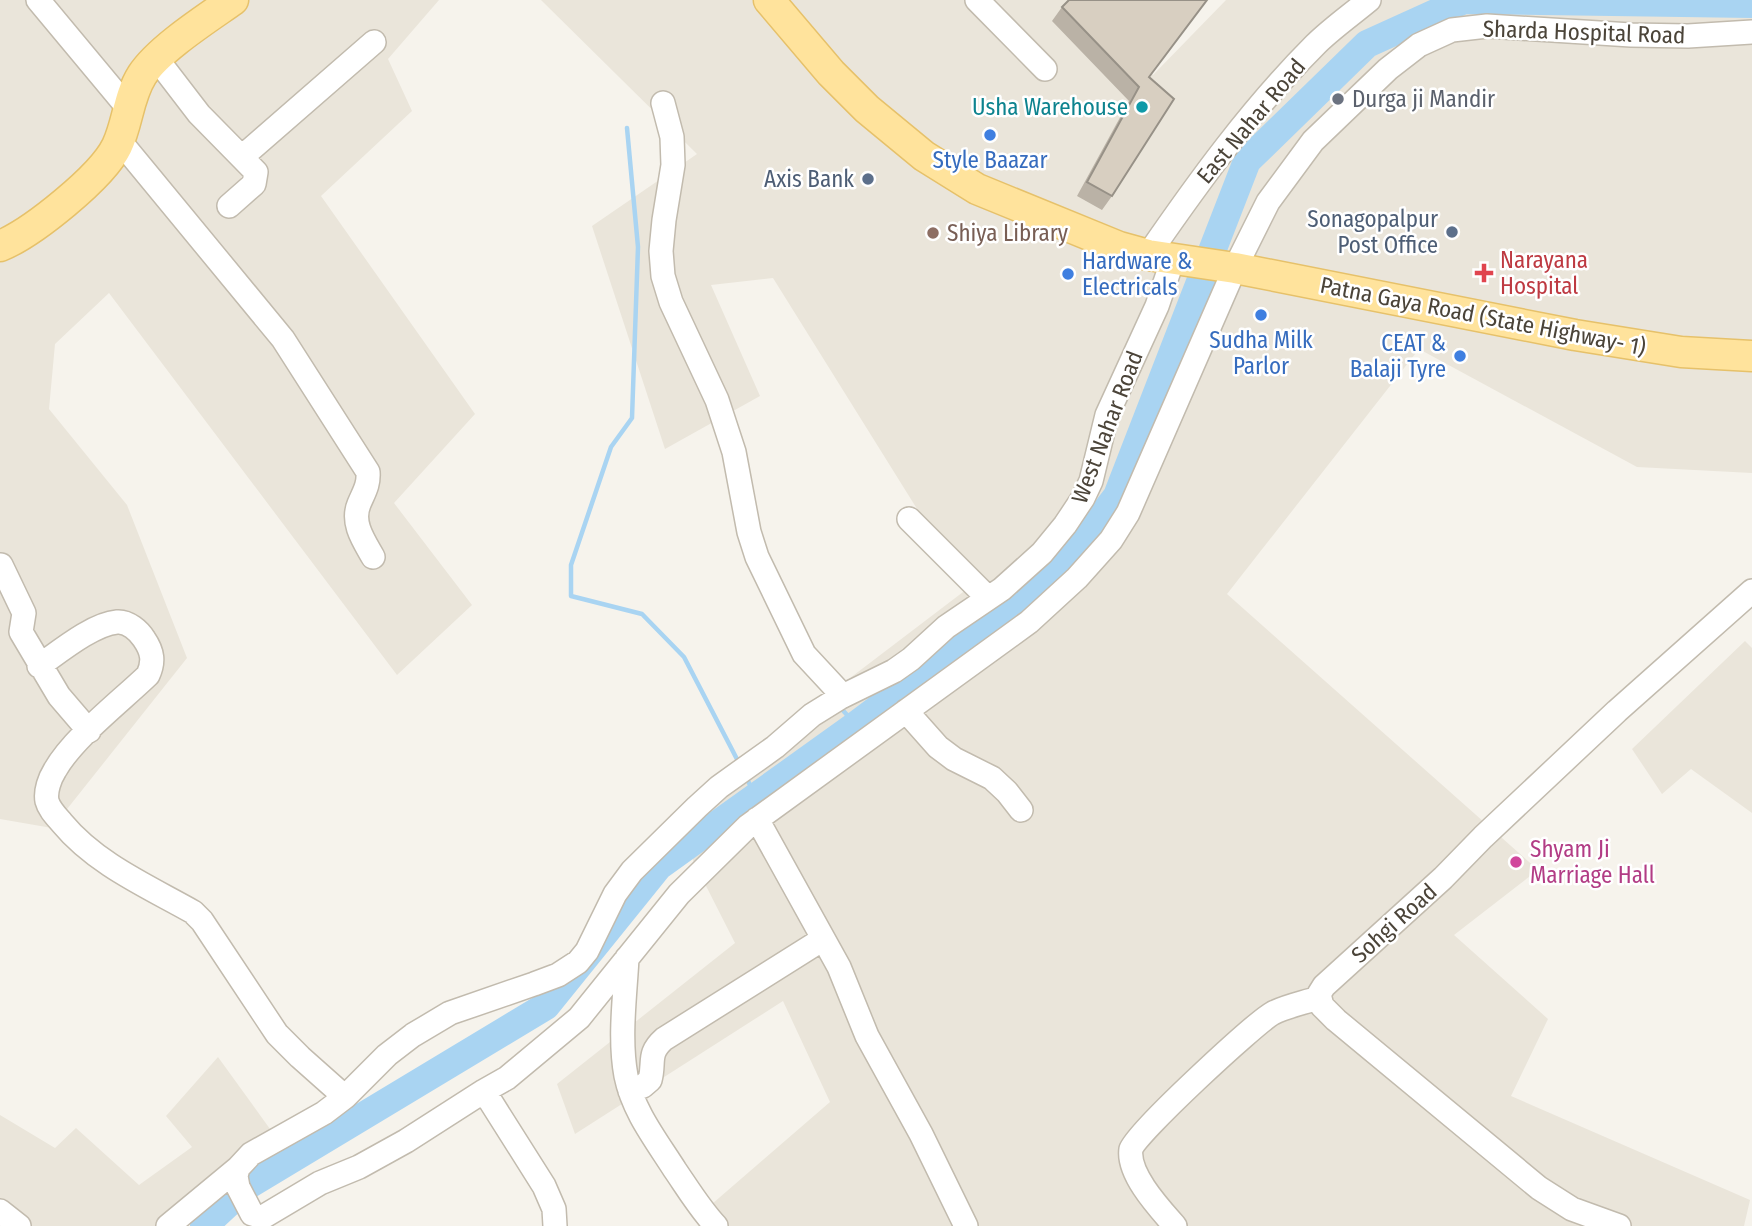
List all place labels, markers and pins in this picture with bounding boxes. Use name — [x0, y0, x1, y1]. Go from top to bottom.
place label: Durga ji Mandir — [1352, 85, 1495, 113]
marker: Durga ji Mandir — [1330, 91, 1346, 107]
place label: Usha Warehouse — [972, 93, 1128, 121]
marker: Usha Warehouse — [1134, 99, 1150, 115]
marker: Style Baazar — [982, 127, 998, 143]
place label: Style Baazar — [933, 146, 1047, 174]
place label: Axis Bank — [764, 165, 854, 193]
marker: Axis Bank — [860, 171, 876, 187]
place label: Sonagopalpur Post Office — [1307, 205, 1438, 259]
place label: Shiya Library — [947, 219, 1069, 247]
marker: Sonagopalpur Post Office — [1444, 224, 1460, 240]
marker: Shiya Library — [925, 225, 941, 241]
place label: Narayana Hospital — [1500, 246, 1588, 300]
place label: Hardware & Electricals — [1082, 247, 1192, 301]
marker: Narayana Hospital — [1474, 263, 1494, 283]
marker: Hardware & Electricals — [1060, 266, 1076, 282]
marker: Sudha Milk Parlor — [1253, 307, 1269, 323]
place label: Sudha Milk Parlor — [1209, 326, 1313, 380]
place label: CEAT & Balaji Tyre — [1350, 329, 1446, 383]
marker: CEAT & Balaji Tyre — [1452, 348, 1468, 364]
place label: Shyam Ji Marriage Hall — [1530, 835, 1655, 889]
marker: Shyam Ji Marriage Hall — [1508, 854, 1524, 870]

